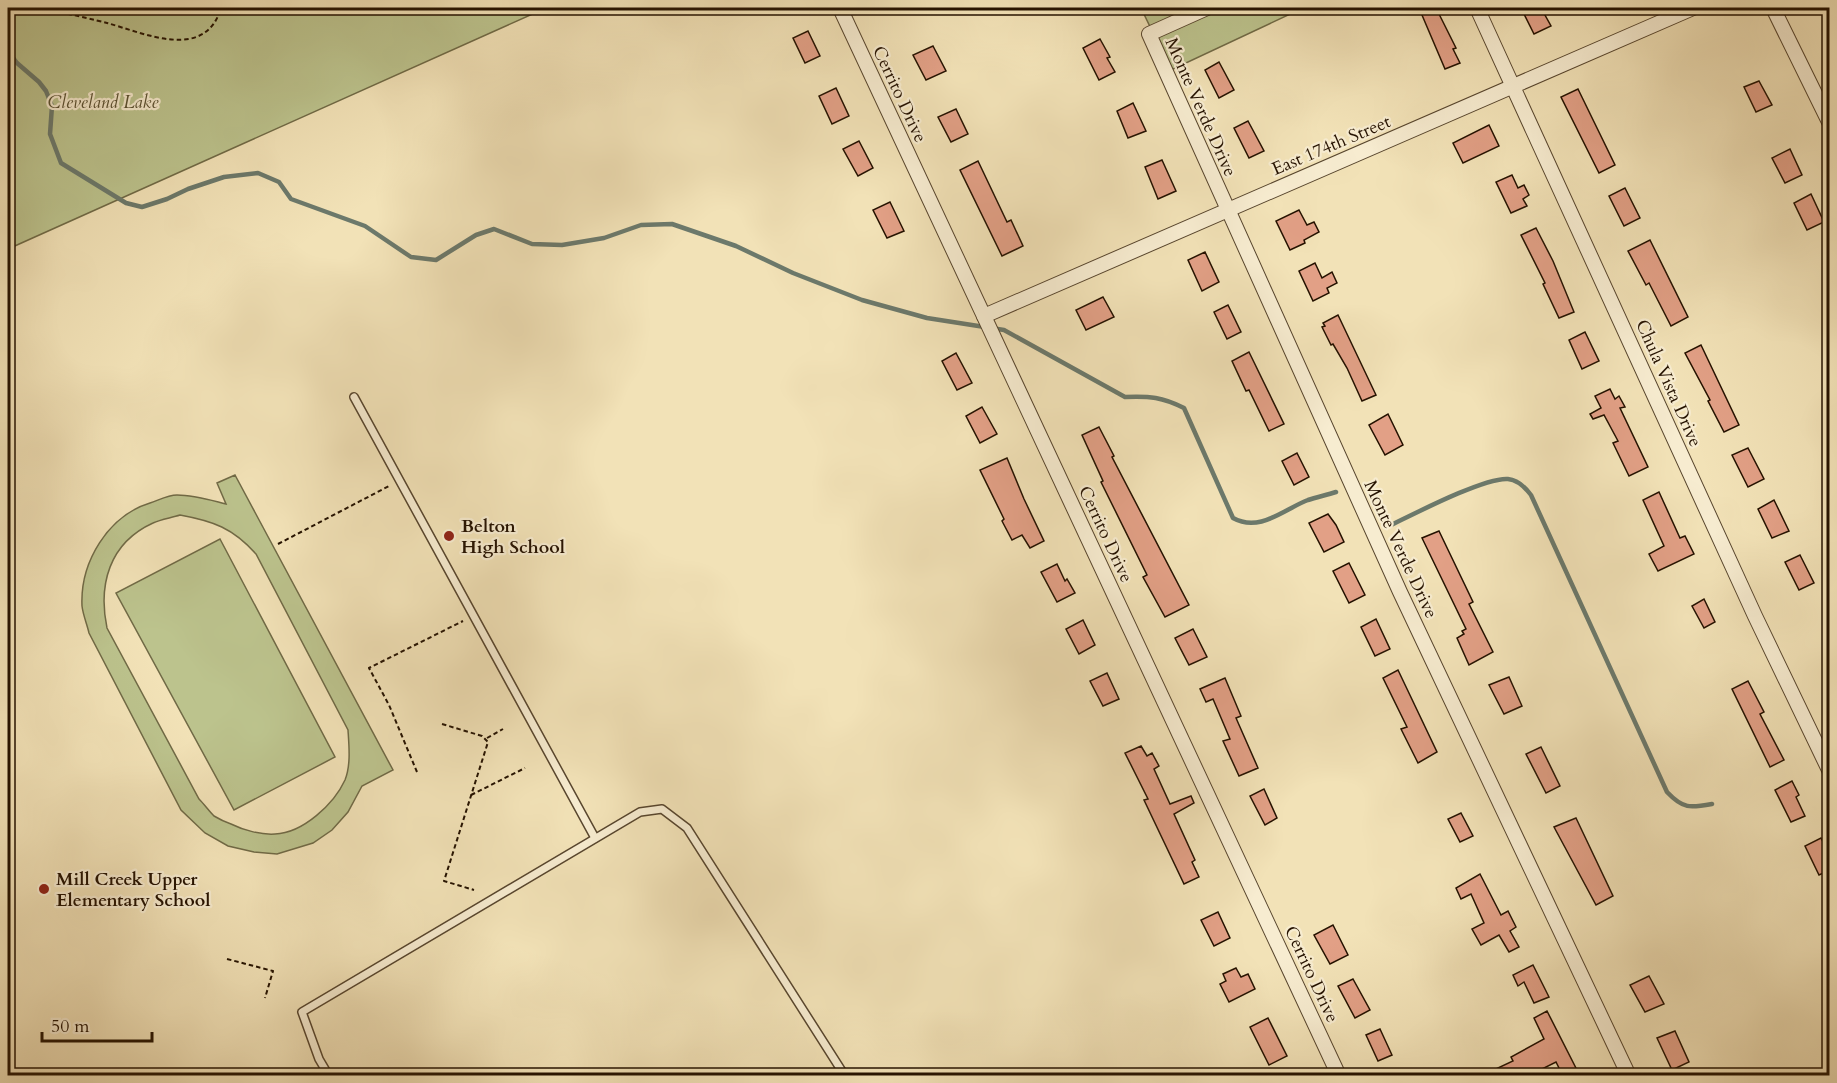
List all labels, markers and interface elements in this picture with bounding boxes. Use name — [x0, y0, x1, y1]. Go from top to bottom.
street label: Monte Verde Drive — [1159, 34, 1242, 181]
street label: Cerrito Drive — [866, 42, 933, 147]
park label: Cleveland Lake — [48, 90, 159, 115]
street label: East 174th Street — [1268, 109, 1395, 182]
street label: Chula Vista Drive — [1629, 316, 1708, 451]
street label: Monte Verde Drive — [1358, 476, 1444, 622]
street label: Cerrito Drive — [1072, 482, 1139, 587]
place label: Belton High School — [461, 514, 565, 560]
marker: Belton High School — [442, 529, 456, 543]
place label: Mill Creek Upper Elementary School — [56, 867, 210, 913]
marker: Mill Creek Upper Elementary School — [37, 882, 51, 896]
street label: Cerrito Drive — [1278, 922, 1345, 1027]
scale bar — [42, 1005, 152, 1043]
text: 50 m — [51, 1014, 90, 1039]

